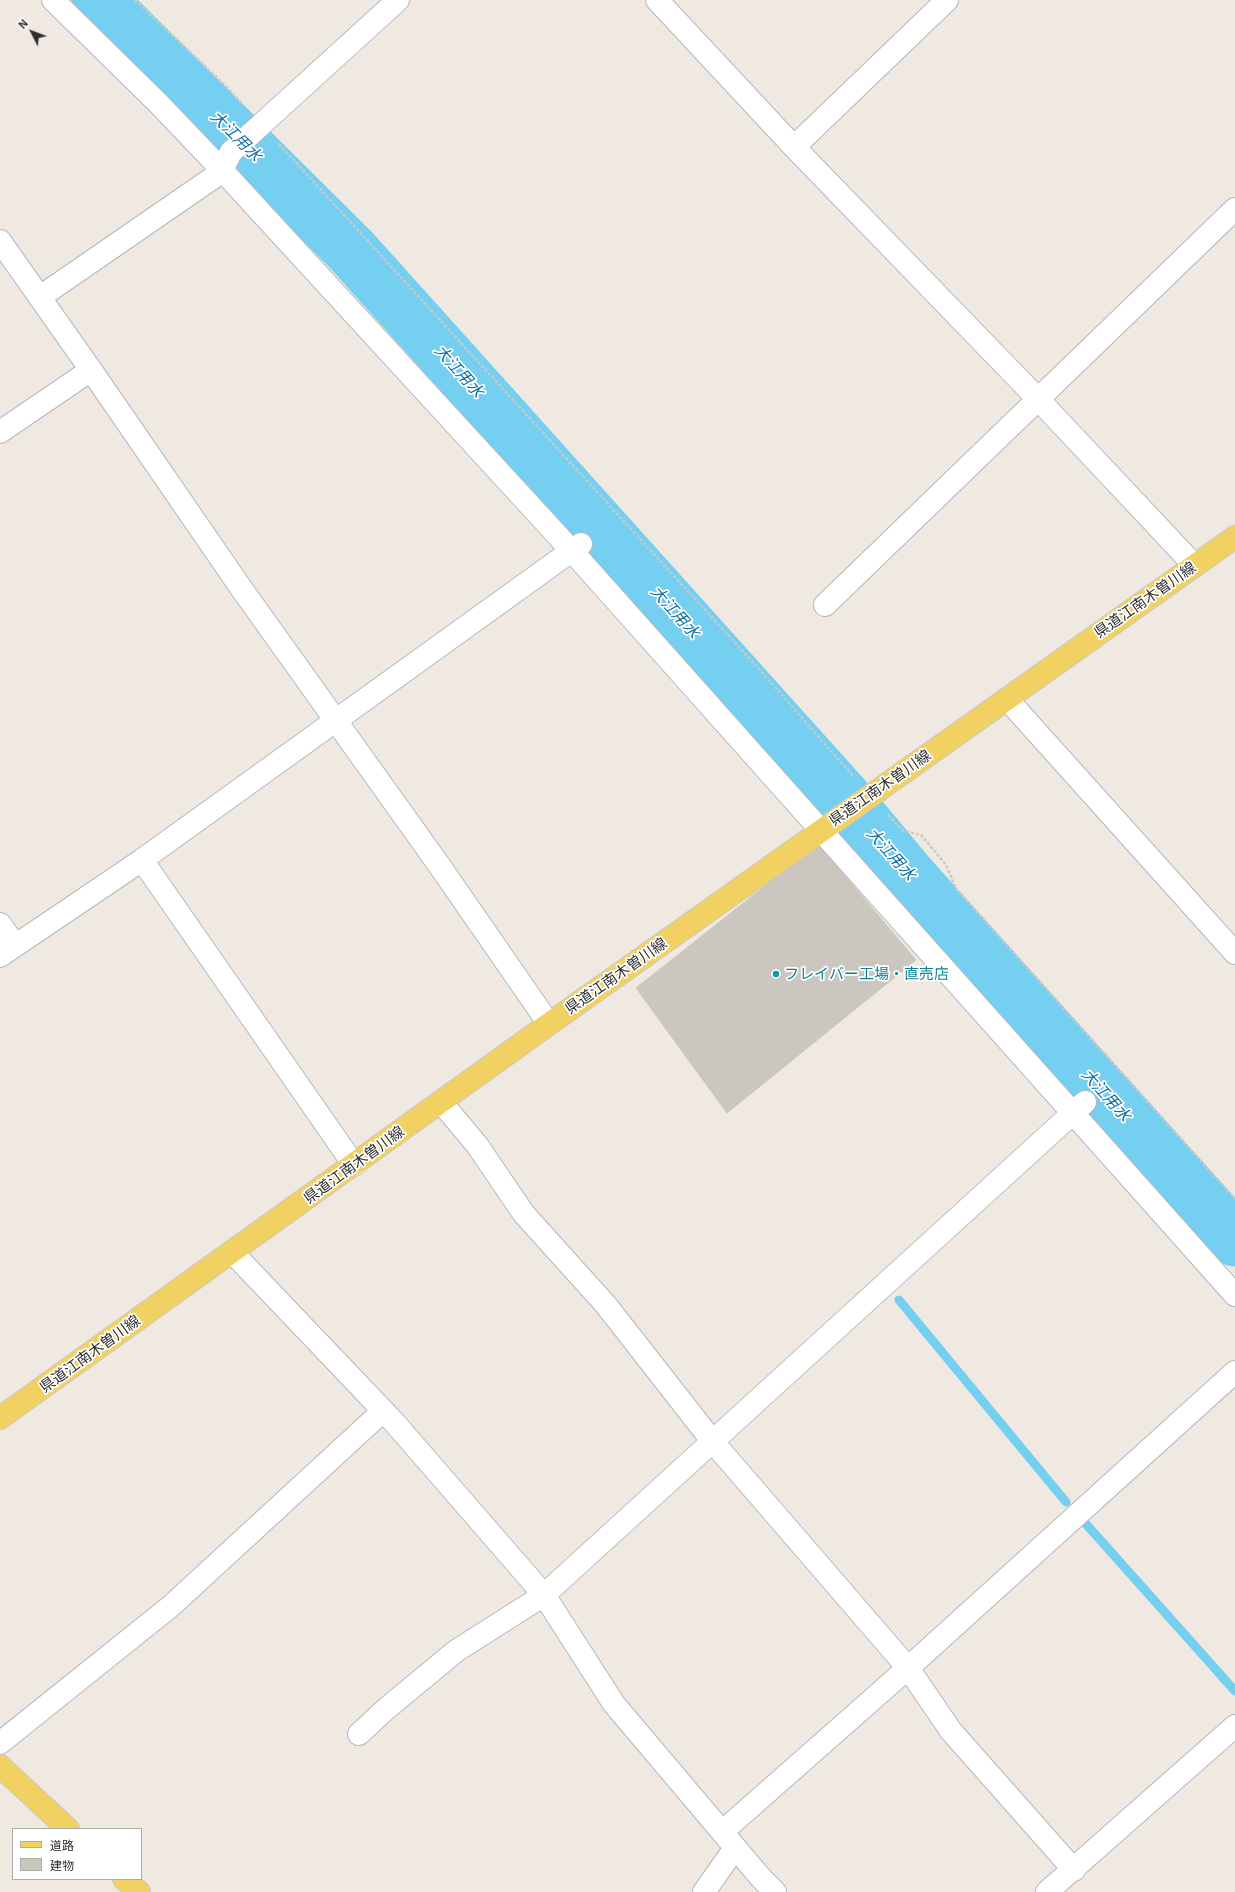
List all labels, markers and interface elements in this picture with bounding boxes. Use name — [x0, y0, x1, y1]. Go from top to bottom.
north arrow — [12, 12, 52, 52]
text: N — [15, 16, 30, 31]
water label: 大江用水 — [207, 107, 265, 165]
water label: 大江用水 — [430, 341, 488, 401]
street label: 県道江南木曽川線 — [1091, 558, 1199, 642]
water label: 大江用水 — [646, 582, 704, 642]
street label: 県道江南木曽川線 — [826, 746, 934, 830]
water label: 大江用水 — [862, 824, 920, 884]
street label: 県道江南木曽川線 — [562, 934, 670, 1018]
place label: フレイバー工場・直売店 — [784, 965, 949, 983]
marker: フレイバー工場・直売店 — [771, 969, 781, 979]
water label: 大江用水 — [1077, 1065, 1135, 1125]
street label: 県道江南木曽川線 — [300, 1122, 408, 1208]
street label: 県道江南木曽川線 — [36, 1311, 144, 1397]
legend — [12, 1828, 142, 1880]
text: 道路 — [50, 1838, 74, 1852]
text: 建物 — [50, 1858, 74, 1872]

